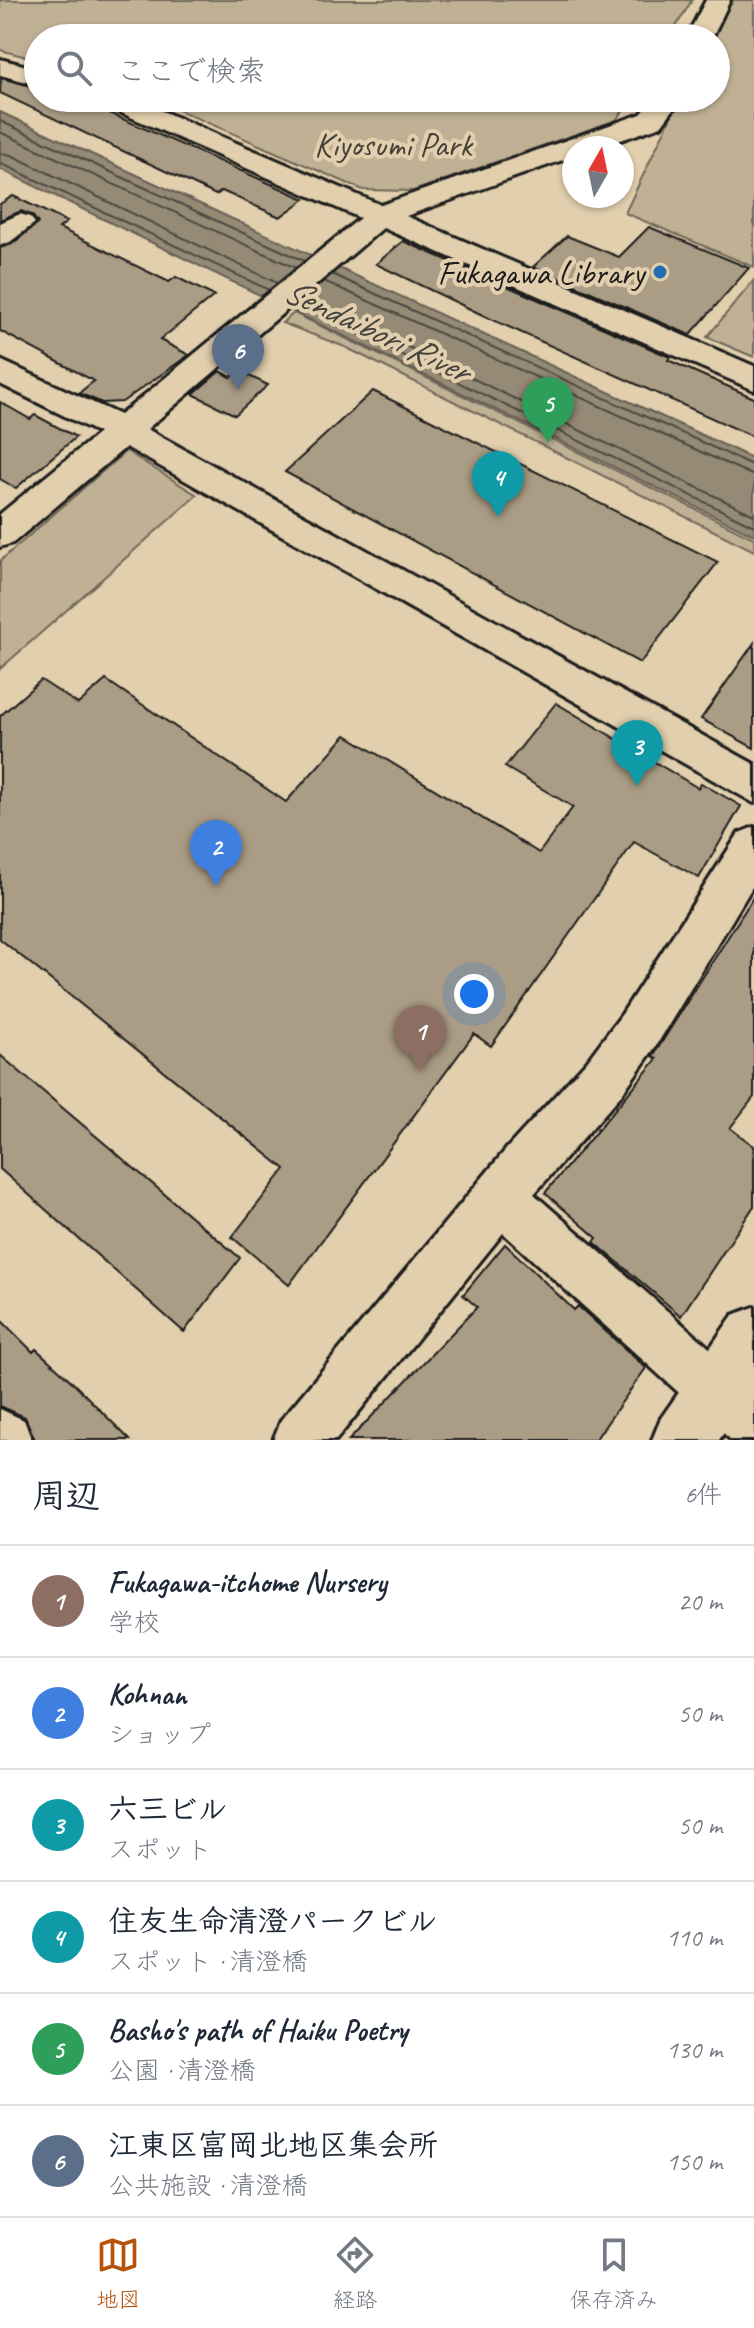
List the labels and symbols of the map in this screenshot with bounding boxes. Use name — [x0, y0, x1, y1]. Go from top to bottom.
park label: Kiyosumi Park — [314, 123, 474, 166]
north arrow — [562, 136, 634, 208]
place label: Fukagawa Library — [438, 251, 646, 294]
marker: Fukagawa Library — [651, 263, 669, 281]
water label: Sendaibori River — [276, 267, 482, 395]
pin: 6 — [212, 324, 264, 390]
pin: 5 — [522, 377, 574, 443]
pin: 4 — [472, 451, 524, 517]
pin: 3 — [611, 720, 663, 786]
pin: 2 — [190, 820, 242, 886]
your location — [454, 974, 494, 1014]
pin: 1 — [394, 1005, 446, 1071]

